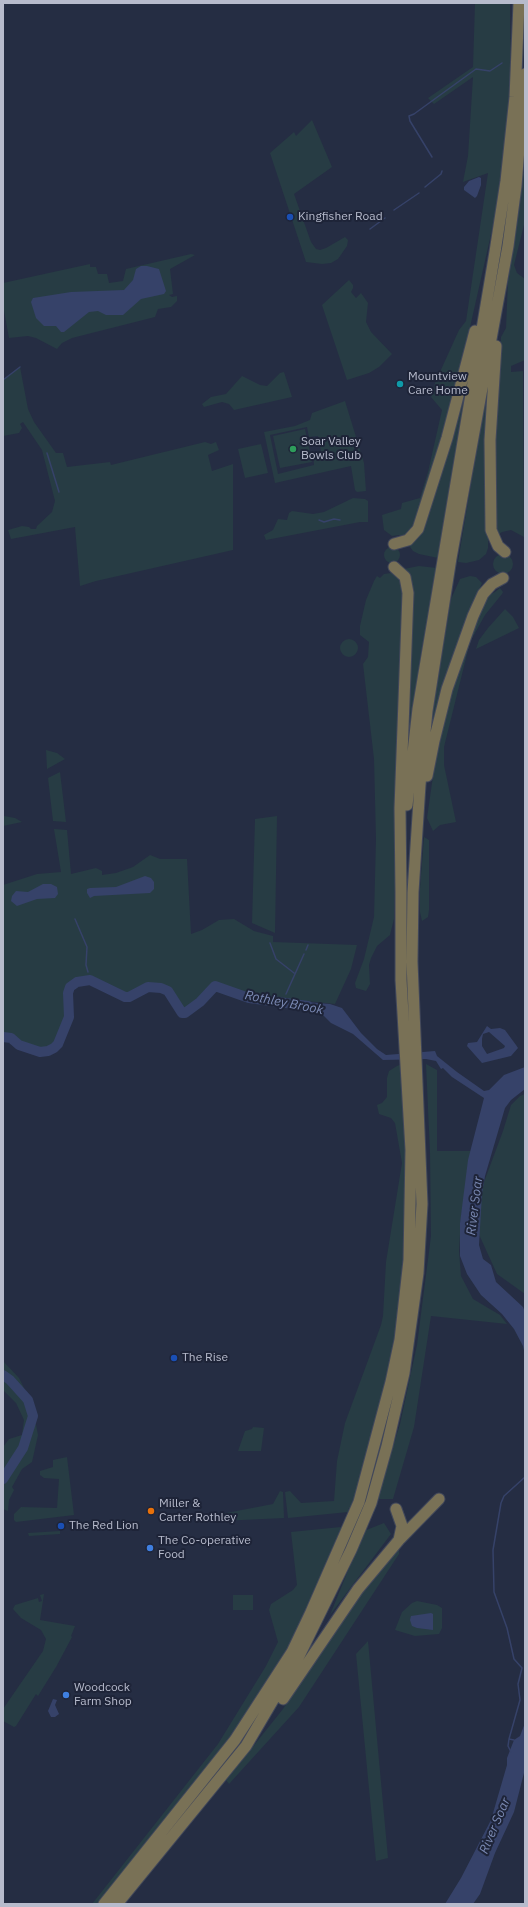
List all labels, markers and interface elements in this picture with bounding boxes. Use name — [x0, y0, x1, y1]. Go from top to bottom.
place label: Kingfisher Road — [298, 210, 383, 224]
marker: Kingfisher Road — [285, 212, 295, 222]
place label: Mountview Care Home — [408, 370, 468, 398]
marker: Mountview Care Home — [395, 379, 405, 389]
place label: Soar Valley Bowls Club — [301, 435, 361, 463]
marker: Soar Valley Bowls Club — [288, 444, 298, 454]
water label: Rothley Brook — [243, 988, 325, 1018]
water label: River Soar — [464, 1176, 486, 1236]
place label: The Rise — [182, 1351, 228, 1365]
marker: The Rise — [169, 1353, 179, 1363]
place label: Miller & Carter Rothley — [159, 1497, 236, 1525]
marker: Miller & Carter Rothley — [146, 1506, 156, 1516]
place label: The Red Lion — [69, 1519, 139, 1533]
marker: The Red Lion — [56, 1521, 66, 1531]
place label: The Co-operative Food — [158, 1534, 251, 1562]
marker: The Co-operative Food — [145, 1543, 155, 1553]
place label: Woodcock Farm Shop — [74, 1681, 132, 1709]
marker: Woodcock Farm Shop — [61, 1690, 71, 1700]
water label: River Soar — [476, 1796, 514, 1856]

